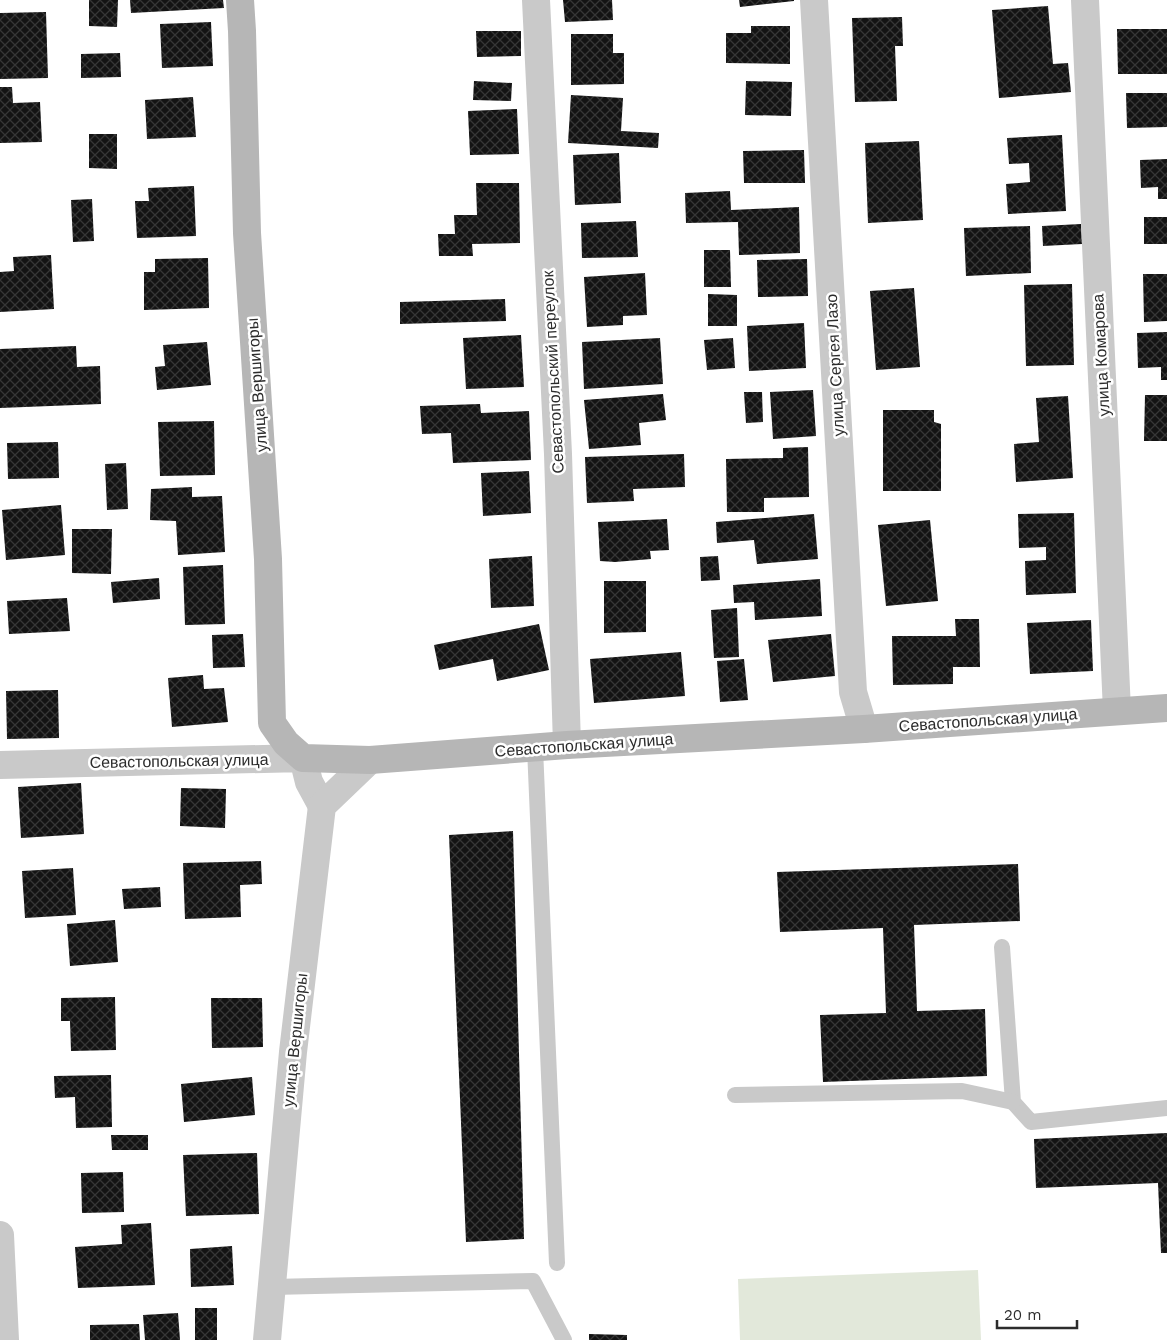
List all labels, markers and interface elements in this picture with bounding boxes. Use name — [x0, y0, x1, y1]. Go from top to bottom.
street label: Севастопольский переулок — [538, 269, 568, 474]
street label: улица Сергея Лазо — [822, 293, 848, 437]
street label: улица Комарова — [1088, 293, 1114, 417]
street label: улица Вершигоры — [243, 317, 271, 453]
street label: Севастопольская улица — [898, 704, 1078, 736]
street label: Севастопольская улица — [494, 729, 674, 761]
street label: Севастопольская улица — [89, 750, 269, 772]
street label: улица Вершигоры — [279, 972, 311, 1108]
scale bar — [997, 1298, 1077, 1330]
text: 20 m — [1004, 1306, 1042, 1324]

